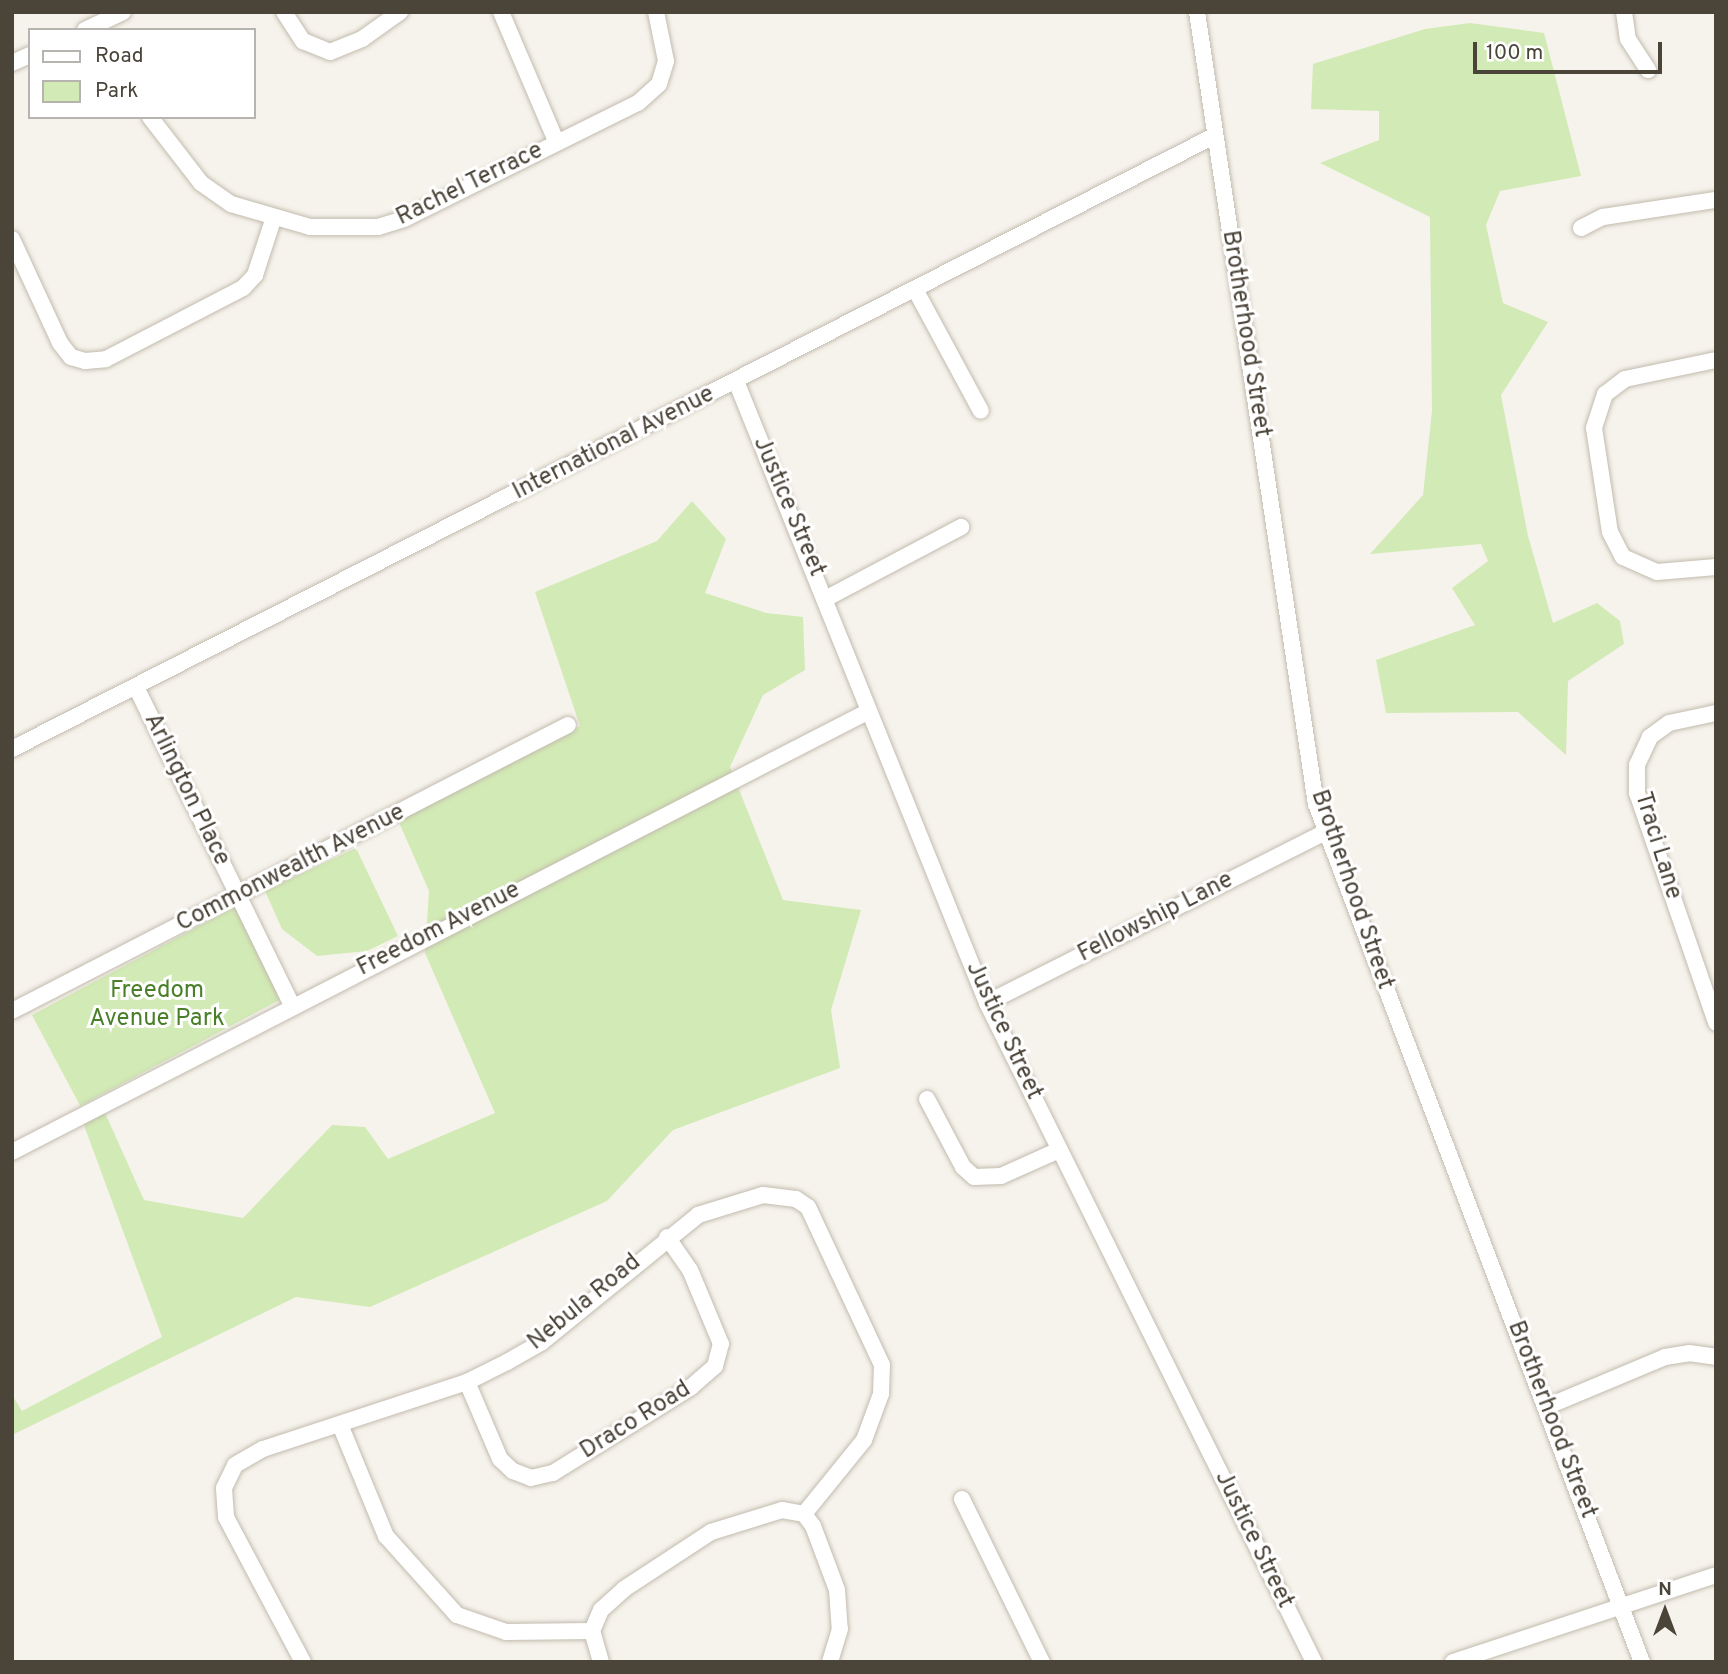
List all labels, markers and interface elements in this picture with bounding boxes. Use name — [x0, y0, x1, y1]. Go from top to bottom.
legend — [28, 28, 256, 119]
scale bar — [1476, 28, 1665, 72]
text: 100 m — [1486, 40, 1543, 67]
text: Road — [95, 43, 144, 70]
text: Park — [95, 78, 138, 105]
street label: Rachel Terrace — [392, 137, 548, 233]
street label: Brotherhood Street — [1214, 228, 1276, 440]
street label: International Avenue — [508, 380, 720, 508]
street label: Justice Street — [746, 433, 830, 581]
street label: Arlington Place — [137, 709, 235, 871]
street label: Brotherhood Street — [1303, 786, 1399, 994]
street label: Traci Lane — [1627, 789, 1687, 903]
street label: Commonwealth Avenue — [172, 799, 410, 939]
street label: Fellowship Lane — [1074, 866, 1238, 970]
street label: Freedom Avenue — [352, 876, 526, 984]
street label: Justice Street — [958, 957, 1048, 1105]
park label: Freedom Avenue Park — [89, 978, 225, 1034]
street label: Nebula Road — [523, 1249, 647, 1357]
street label: Brotherhood Street — [1500, 1317, 1602, 1523]
street label: Draco Road — [575, 1376, 697, 1466]
street label: Justice Street — [1207, 1467, 1299, 1613]
north arrow — [1630, 1576, 1700, 1646]
text: N — [1658, 1578, 1672, 1602]

